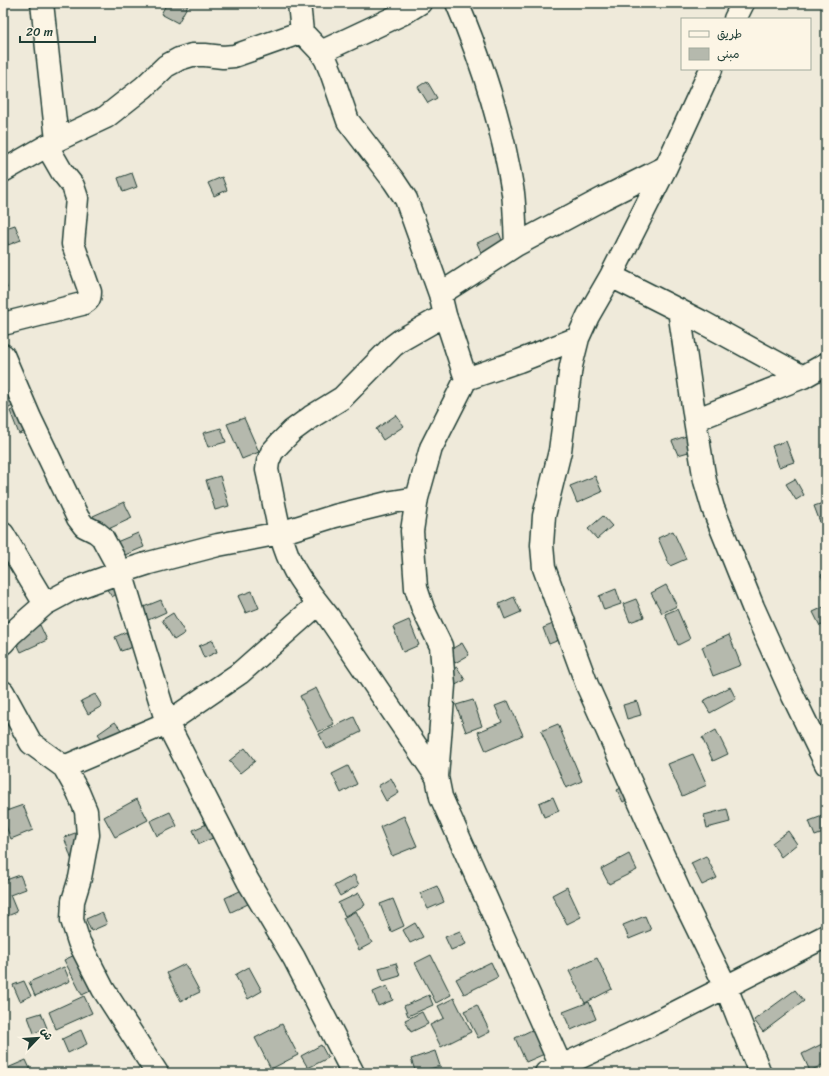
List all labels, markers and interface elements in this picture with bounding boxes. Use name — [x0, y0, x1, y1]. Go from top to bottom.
scale bar — [20, 18, 95, 44]
legend — [681, 18, 811, 70]
text: 20 m — [26, 21, 53, 43]
text: طريق — [717, 23, 742, 45]
text: مبنى — [717, 43, 740, 65]
north arrow — [18, 1018, 58, 1058]
text: ش — [35, 1024, 58, 1043]

